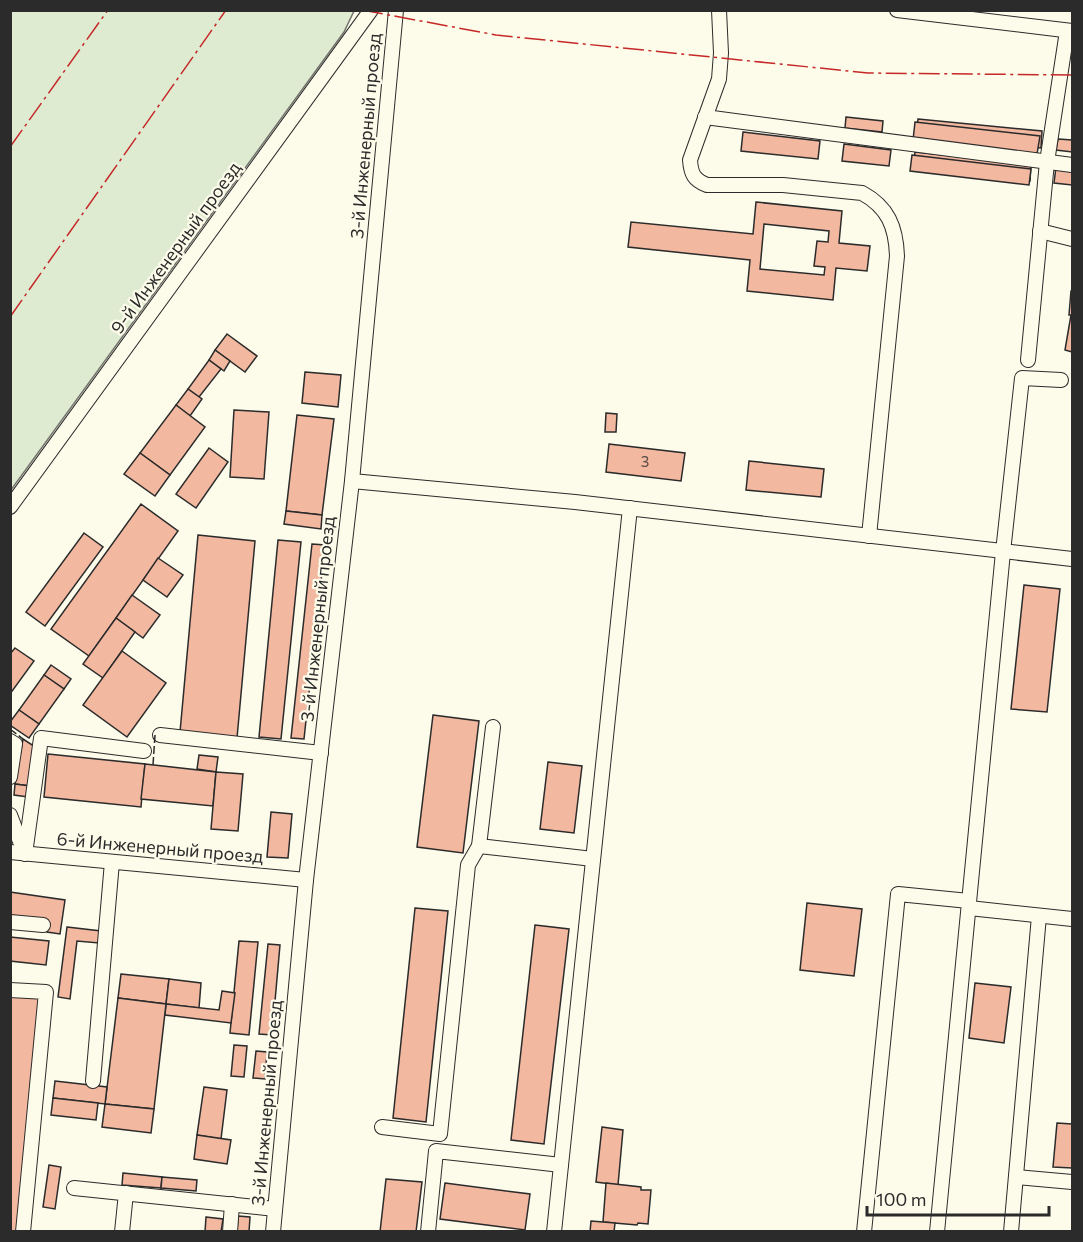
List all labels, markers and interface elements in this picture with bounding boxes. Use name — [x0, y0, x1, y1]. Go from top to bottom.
street label: 3-й Инженерный проезд — [345, 32, 385, 240]
street label: 9-й Инженерный проезд — [105, 157, 245, 338]
house number: 3 — [641, 452, 649, 470]
street label: 3-й Инженерный проезд — [295, 515, 339, 723]
street label: 6-й Инженерный проезд — [56, 827, 265, 867]
street label: 3-й Инженерный проезд — [246, 999, 286, 1207]
scale bar — [867, 1179, 1048, 1217]
text: 100 m — [876, 1188, 926, 1210]

